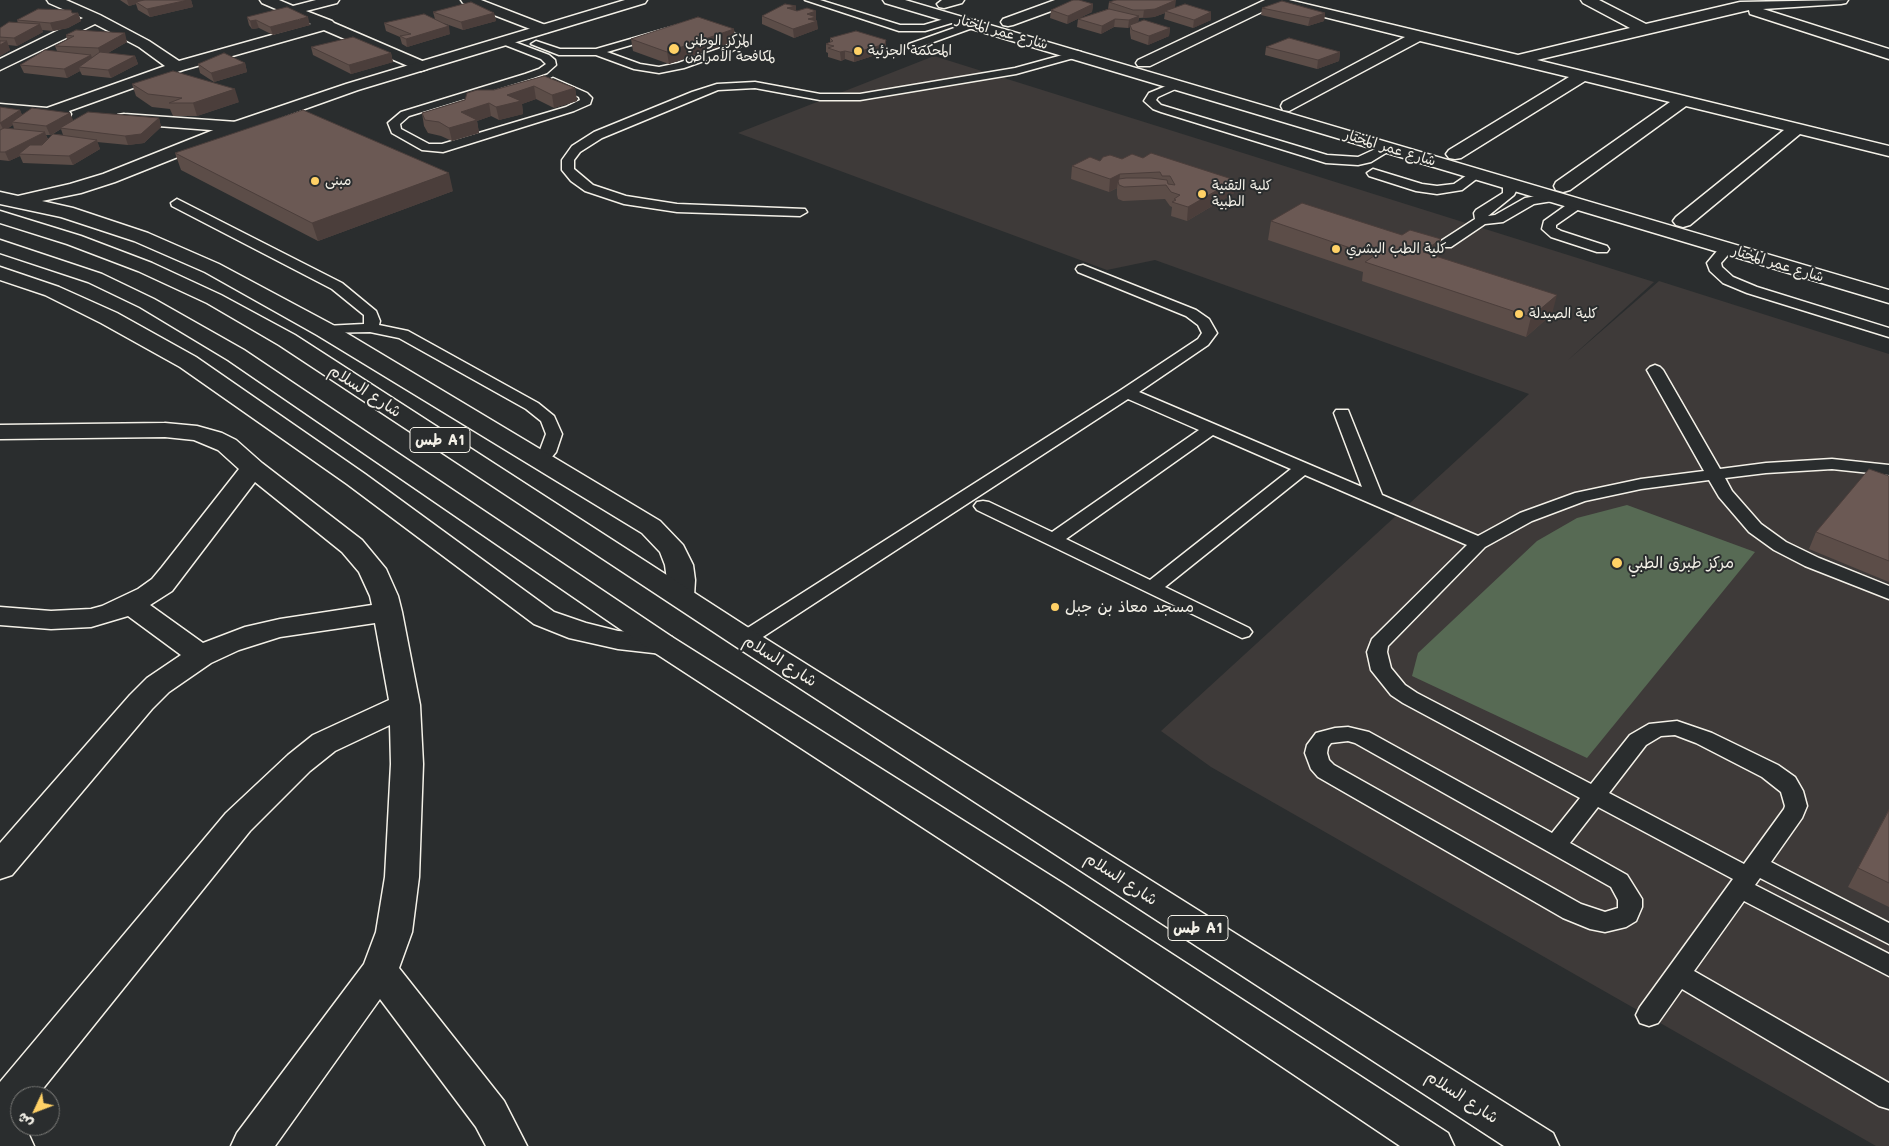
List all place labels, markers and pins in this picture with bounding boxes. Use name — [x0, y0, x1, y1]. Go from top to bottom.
place label: المركز الوطني لمكافحة الأمراض — [685, 33, 775, 65]
marker: المركز الوطني لمكافحة الأمراض — [667, 42, 681, 56]
place label: المحكمة الجزئية — [868, 43, 952, 59]
marker: المحكمة الجزئية — [852, 45, 864, 57]
place label: مبنى — [325, 173, 351, 189]
marker: مبنى — [309, 175, 321, 187]
place label: كلية التقنية الطبية — [1212, 178, 1272, 210]
marker: كلية التقنية الطبية — [1196, 188, 1208, 200]
place label: كلية الطب البشري — [1346, 241, 1446, 257]
marker: كلية الطب البشري — [1330, 243, 1342, 255]
place label: كلية الصيدلة — [1529, 306, 1598, 322]
marker: كلية الصيدلة — [1513, 308, 1525, 320]
place label: مركز طبرق الطبي — [1628, 553, 1734, 573]
marker: مركز طبرق الطبي — [1610, 556, 1624, 570]
place label: مسجد معاذ بن جبل — [1065, 597, 1194, 617]
marker: مسجد معاذ بن جبل — [1049, 601, 1061, 613]

